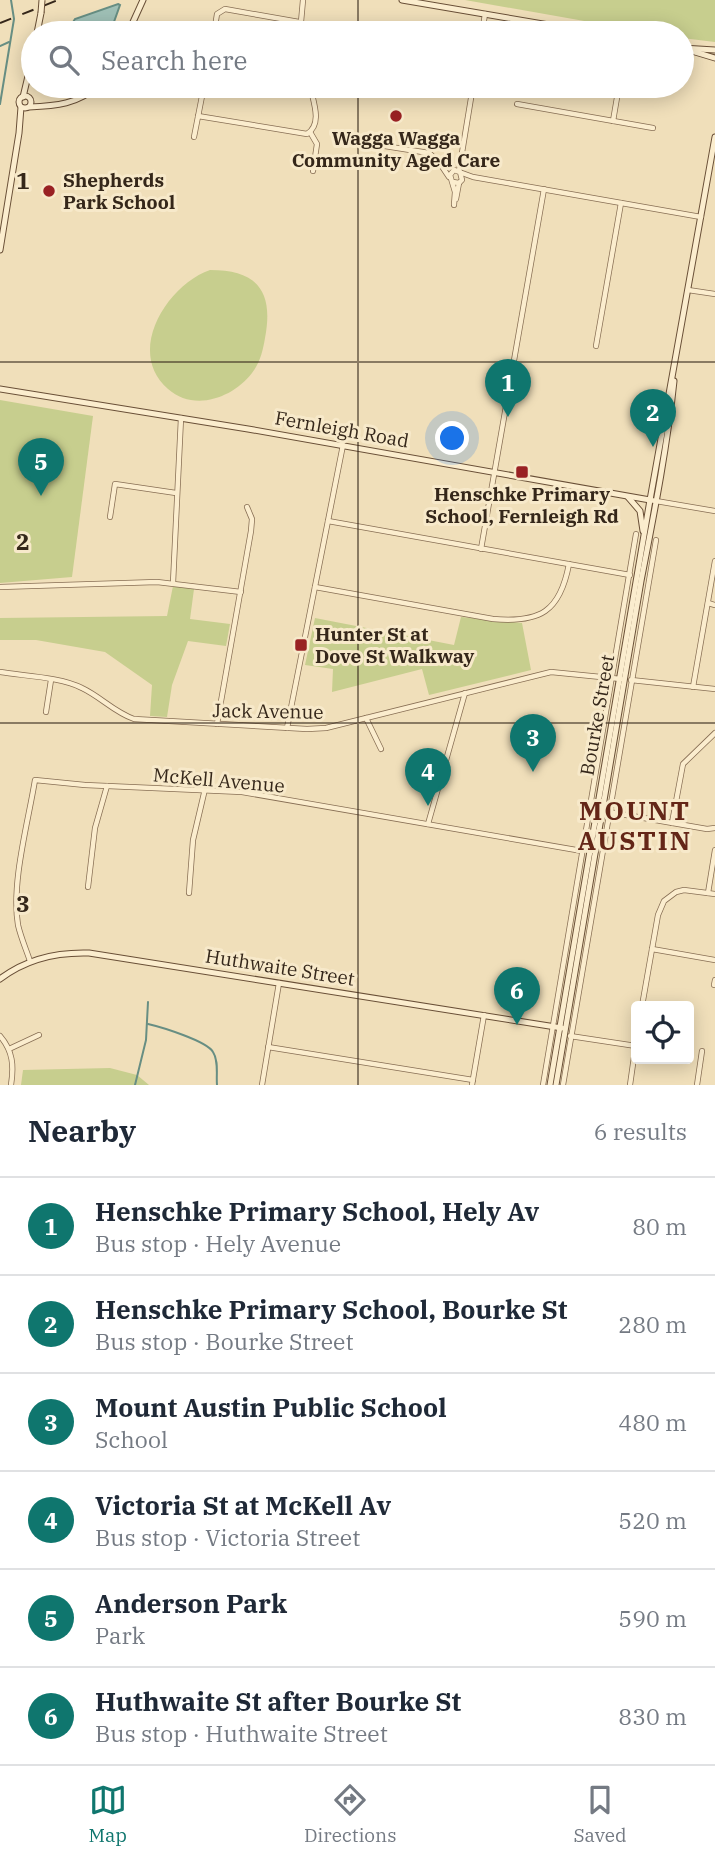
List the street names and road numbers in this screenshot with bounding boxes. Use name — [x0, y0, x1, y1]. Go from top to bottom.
street label: Fernleigh Road — [273, 405, 411, 453]
street label: Bourke Street — [575, 652, 619, 777]
street label: Jack Avenue — [212, 698, 324, 724]
street label: McKell Avenue — [152, 762, 286, 798]
street label: Huthwaite Street — [204, 943, 357, 991]

